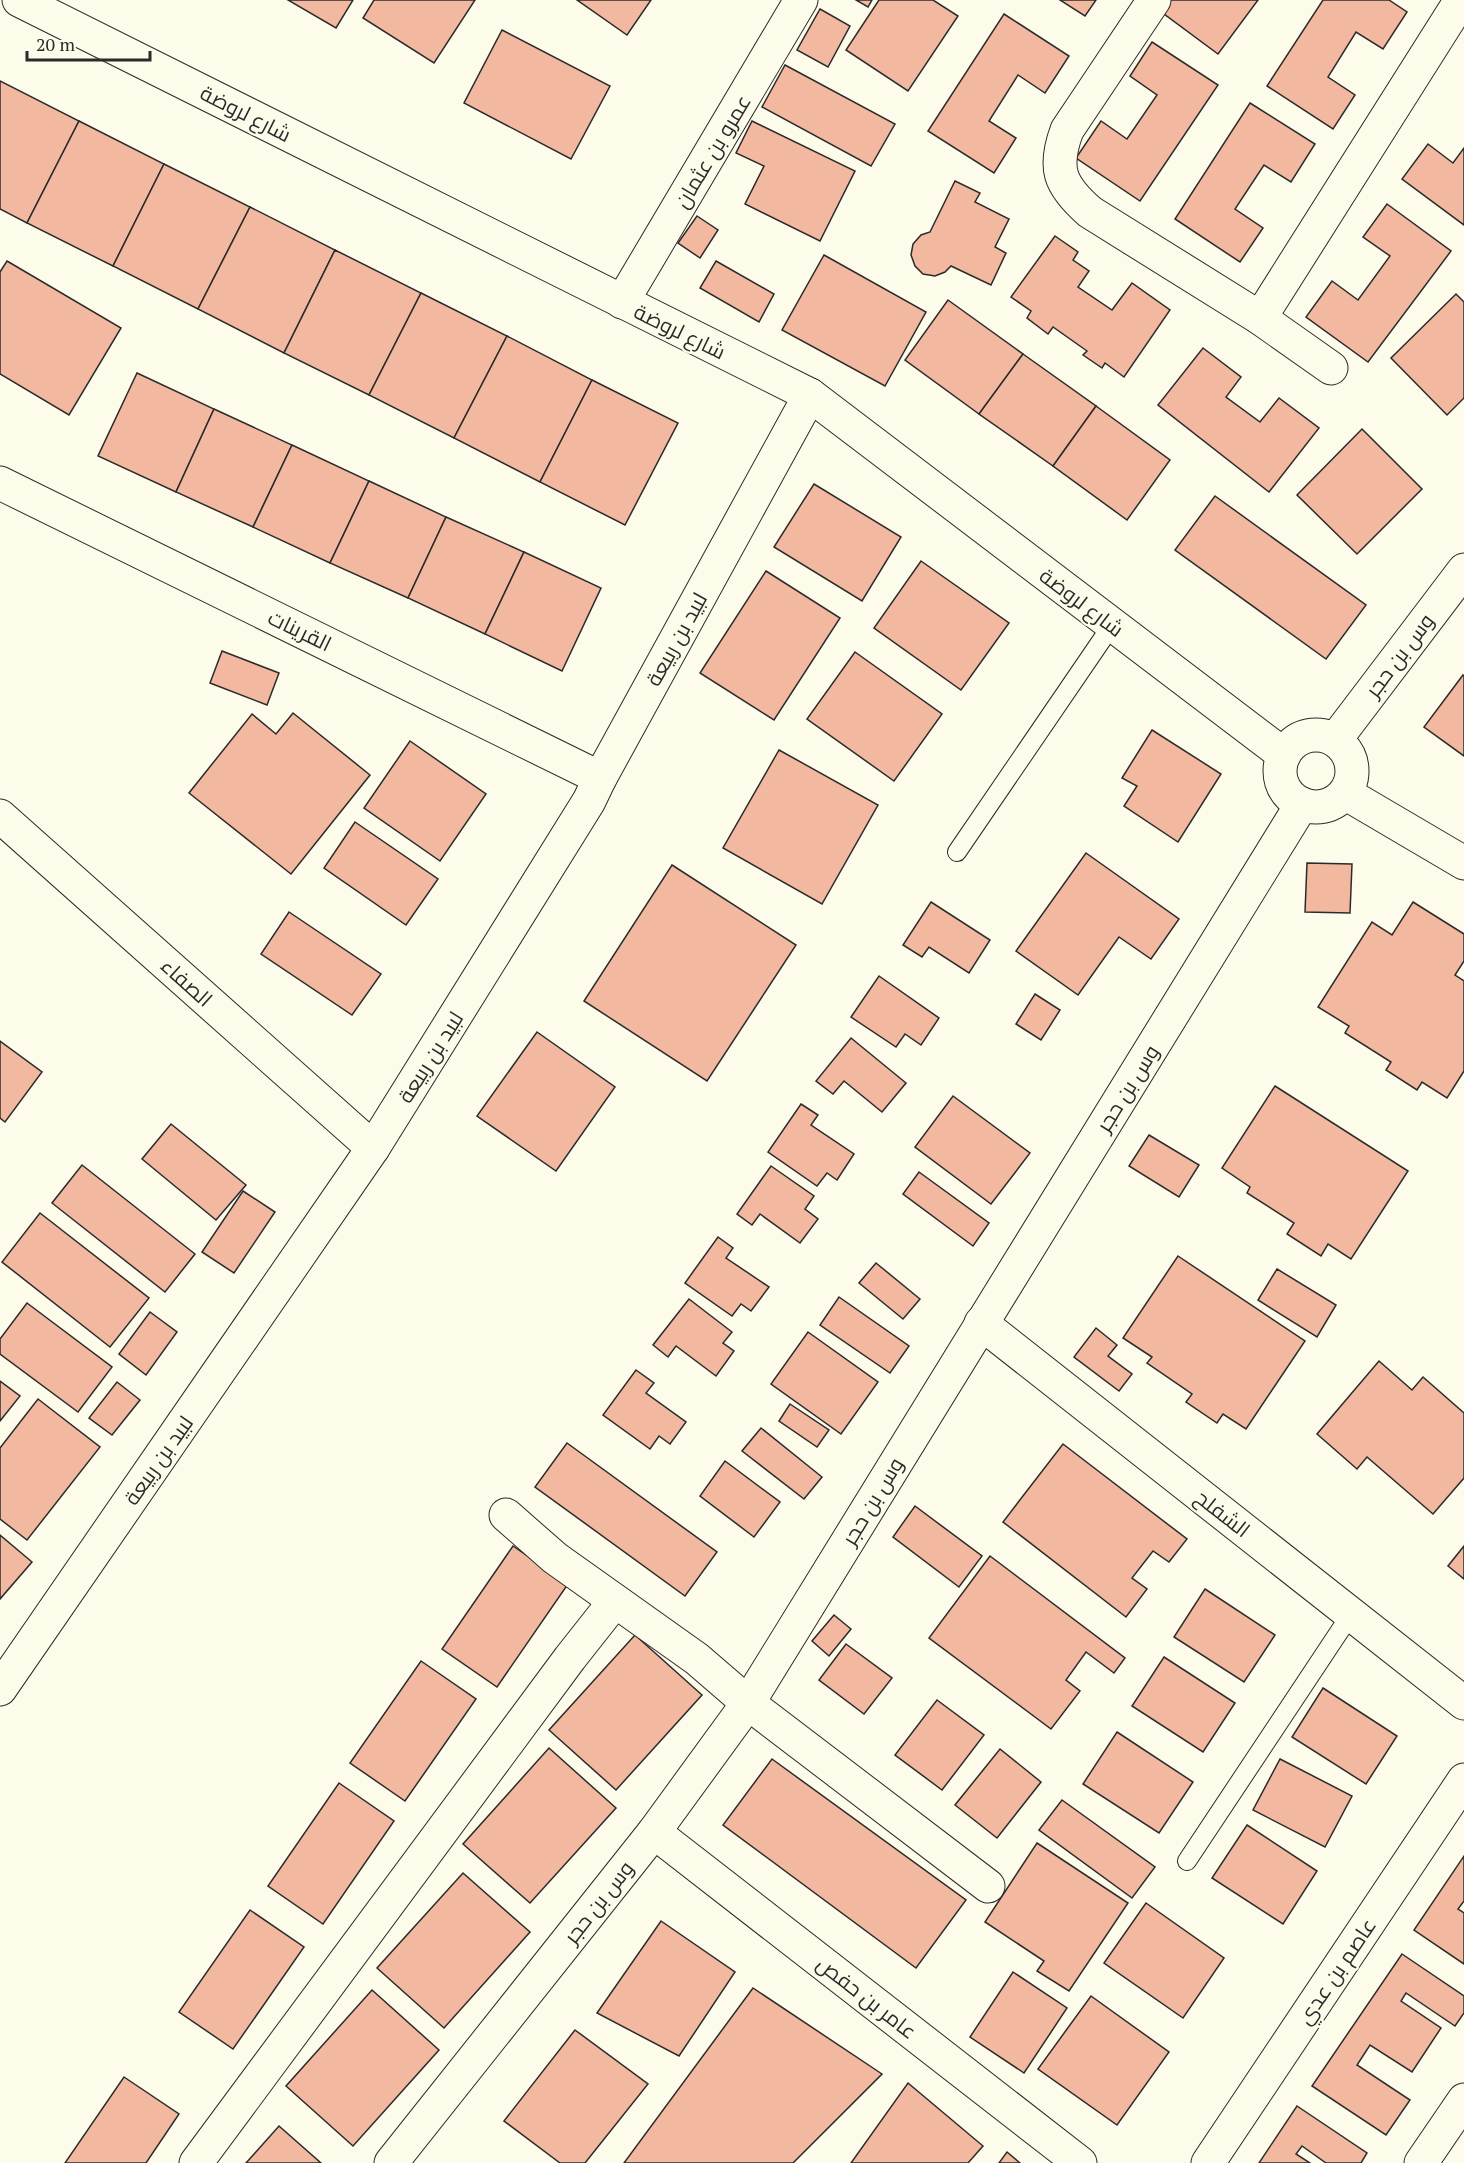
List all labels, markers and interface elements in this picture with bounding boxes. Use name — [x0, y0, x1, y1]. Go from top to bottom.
scale bar — [27, 24, 150, 62]
text: 20 m — [36, 32, 76, 56]
street label: شارع لروضة — [195, 78, 296, 149]
street label: عمرو بن عثمان — [667, 89, 757, 213]
street label: شارع لروضة — [629, 297, 730, 366]
street label: شارع لروضة — [1034, 561, 1130, 644]
street label: لبيد بن ربيعة — [639, 587, 713, 691]
street label: القرينات — [264, 603, 336, 657]
street label: وس بن حجر — [1358, 607, 1440, 703]
street label: الصفاء — [155, 951, 219, 1013]
street label: لبيد بن ربيعة — [391, 1006, 469, 1108]
street label: وس بن حجر — [1089, 1039, 1165, 1138]
street label: لبيد بن ربيعة — [117, 1410, 199, 1510]
street label: وس بن حجر — [834, 1452, 909, 1551]
street label: الشفلح — [1189, 1483, 1256, 1544]
street label: وس بن حجر — [556, 1855, 639, 1950]
street label: عاصم بن عدي — [1290, 1912, 1384, 2031]
street label: عامر بن حفص — [811, 1949, 923, 2045]

